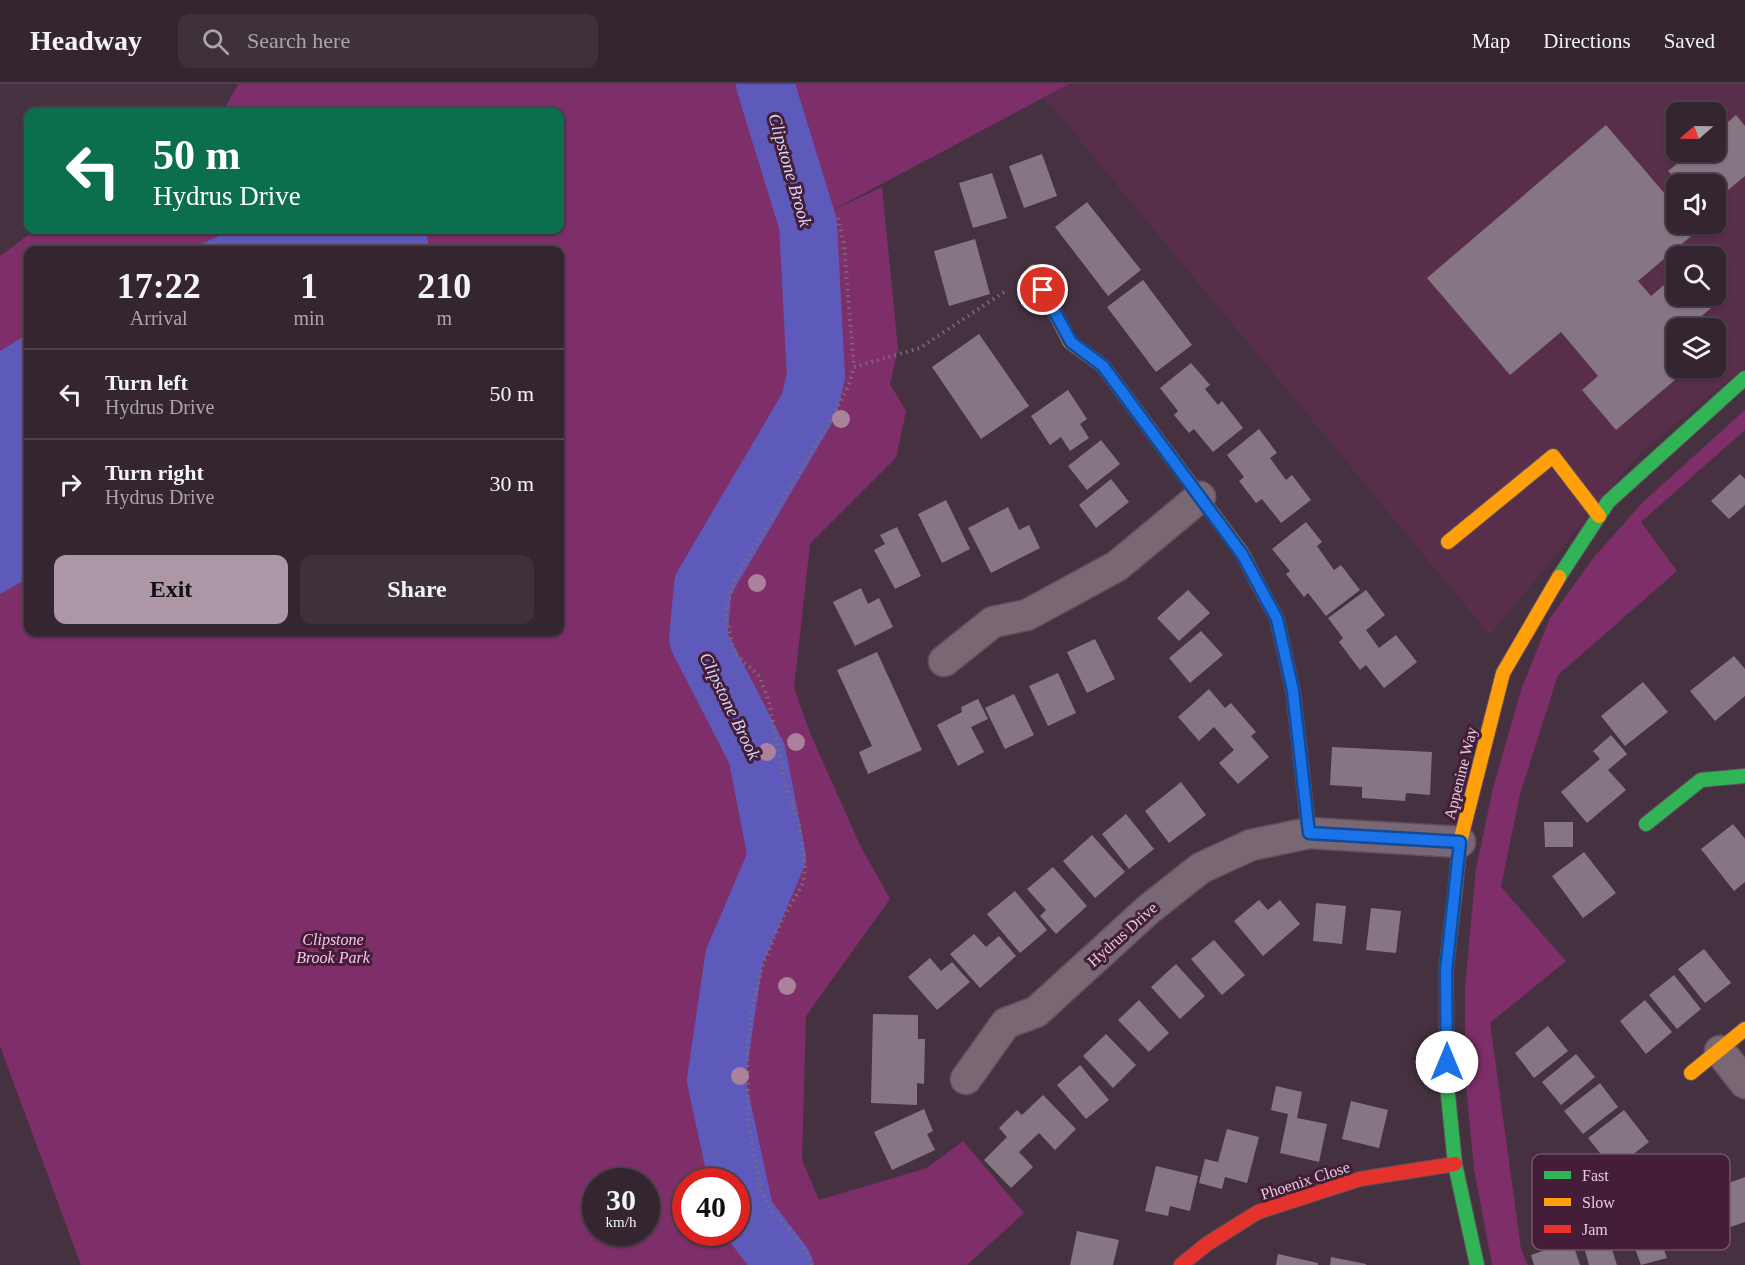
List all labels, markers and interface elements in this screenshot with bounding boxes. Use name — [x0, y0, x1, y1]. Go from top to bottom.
search box — [178, 14, 598, 68]
text: Headway — [30, 25, 142, 56]
icon: search — [199, 25, 232, 58]
text: Search here — [247, 28, 350, 53]
text: Map — [1472, 29, 1510, 53]
text: Directions — [1543, 29, 1631, 53]
text: Saved — [1664, 29, 1715, 53]
north arrow — [1666, 102, 1726, 162]
map controls — [1666, 102, 1726, 378]
water label: Clipstone Brook — [764, 111, 816, 230]
icon: left — [54, 132, 132, 210]
text: 50 m — [153, 132, 241, 178]
button: sound — [1666, 174, 1726, 234]
text: Hydrus Drive — [153, 181, 301, 211]
button: search — [1666, 246, 1726, 306]
pin — [1017, 264, 1068, 315]
text: 17:22 — [117, 266, 201, 306]
text: 1 — [300, 266, 318, 306]
text: 210 — [417, 266, 471, 306]
icon: arrive — [1026, 273, 1059, 306]
text: Arrival — [130, 307, 188, 329]
text: min — [293, 307, 325, 329]
text: m — [437, 307, 452, 329]
button: layers — [1666, 318, 1726, 378]
text: Turn left — [105, 370, 188, 395]
icon: left — [54, 378, 87, 411]
text: 50 m — [489, 381, 534, 406]
text: Hydrus Drive — [105, 396, 214, 418]
text: Turn right — [105, 460, 204, 485]
icon: right — [54, 468, 87, 501]
text: 30 m — [489, 471, 534, 496]
text: Hydrus Drive — [105, 486, 214, 508]
button: Exit — [54, 555, 288, 624]
button: Share — [300, 555, 534, 624]
water label: Clipstone Brook — [695, 649, 765, 764]
street label: Appenine Way — [1441, 725, 1481, 821]
street label: Hydrus Drive — [1084, 899, 1161, 971]
park label: Clipstone Brook Park — [296, 931, 371, 966]
position arrow — [1415, 1030, 1479, 1094]
legend — [1532, 1154, 1730, 1250]
street label: Phoenix Close — [1258, 1158, 1352, 1203]
text: Fast — [1582, 1167, 1609, 1184]
speed limit sign: 40 — [672, 1168, 750, 1246]
text: 30 — [606, 1183, 636, 1216]
text: Slow — [1582, 1194, 1615, 1211]
text: km/h — [606, 1214, 636, 1230]
text: Jam — [1582, 1221, 1608, 1238]

